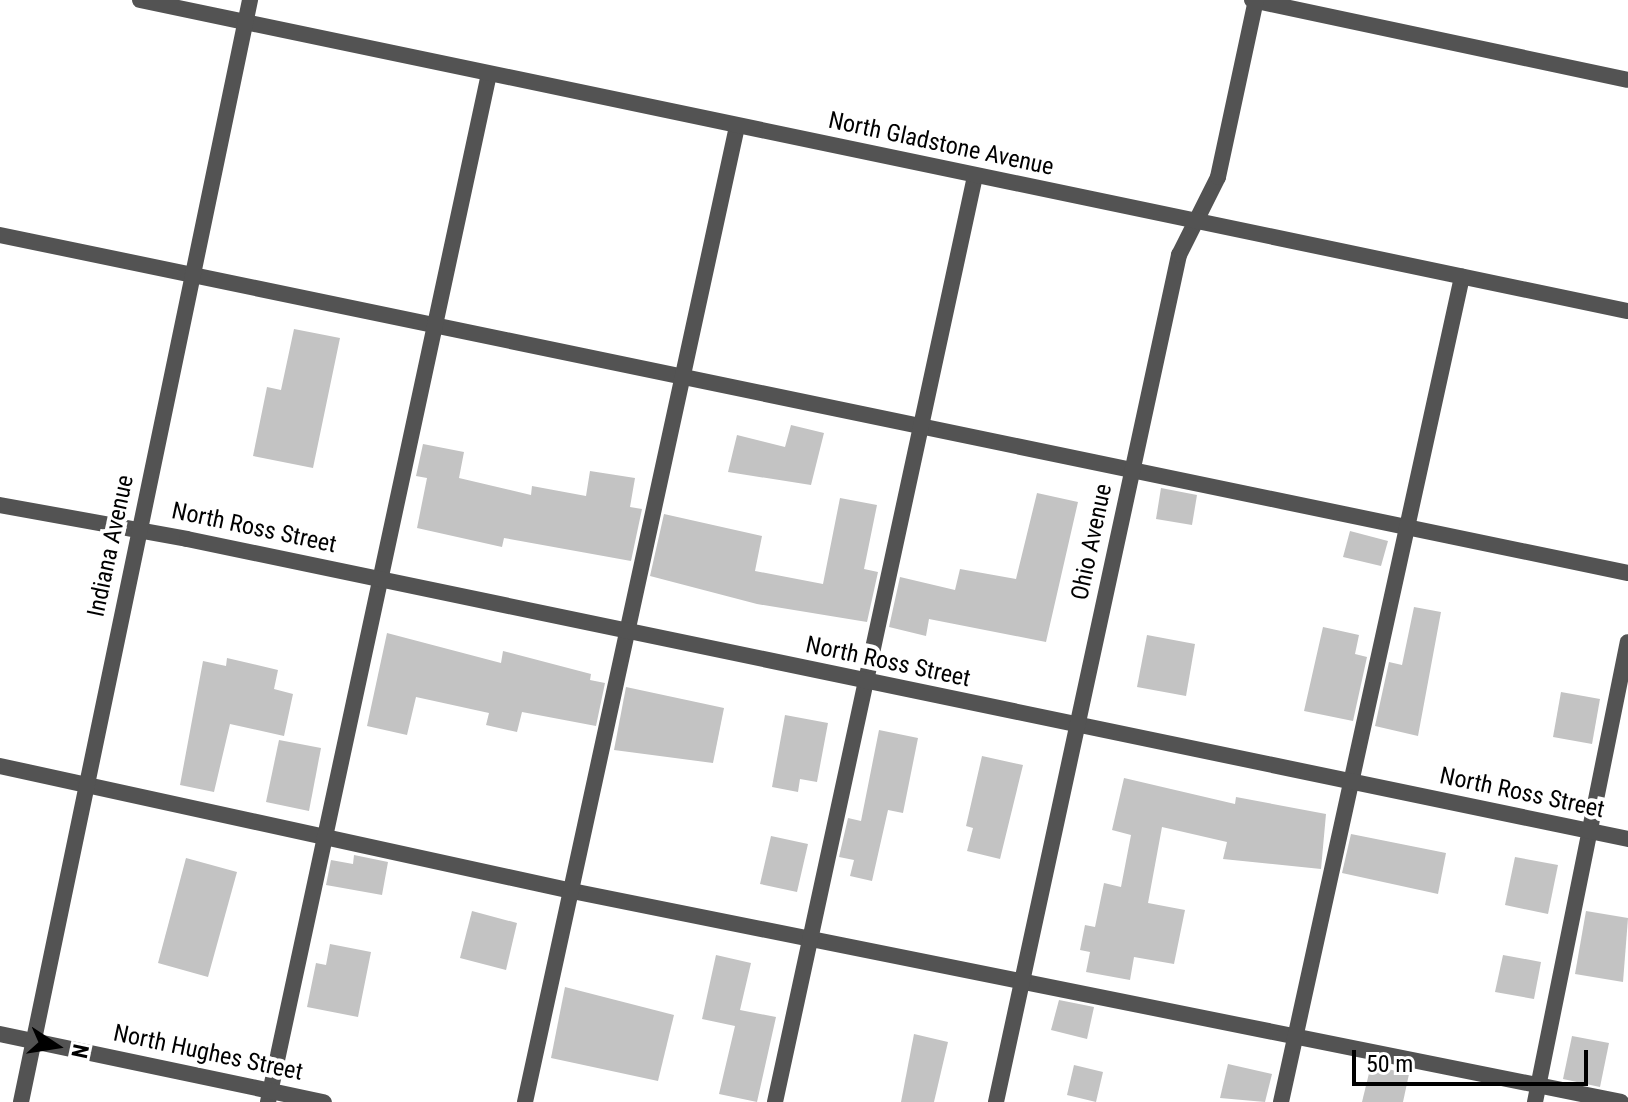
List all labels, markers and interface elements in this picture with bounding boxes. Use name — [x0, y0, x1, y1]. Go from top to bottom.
street label: North Gladstone Avenue — [826, 106, 1056, 182]
street label: Indiana Avenue — [82, 472, 140, 620]
street label: Ohio Avenue — [1066, 481, 1118, 603]
street label: North Ross Street — [169, 497, 339, 559]
street label: North Ross Street — [803, 631, 973, 693]
street label: North Ross Street — [1437, 762, 1607, 824]
north arrow — [16, 1006, 96, 1086]
street label: North Hughes Street — [111, 1019, 305, 1087]
scale bar — [1356, 1034, 1592, 1084]
text: N — [66, 1042, 94, 1060]
text: 50 m — [1366, 1050, 1413, 1078]

